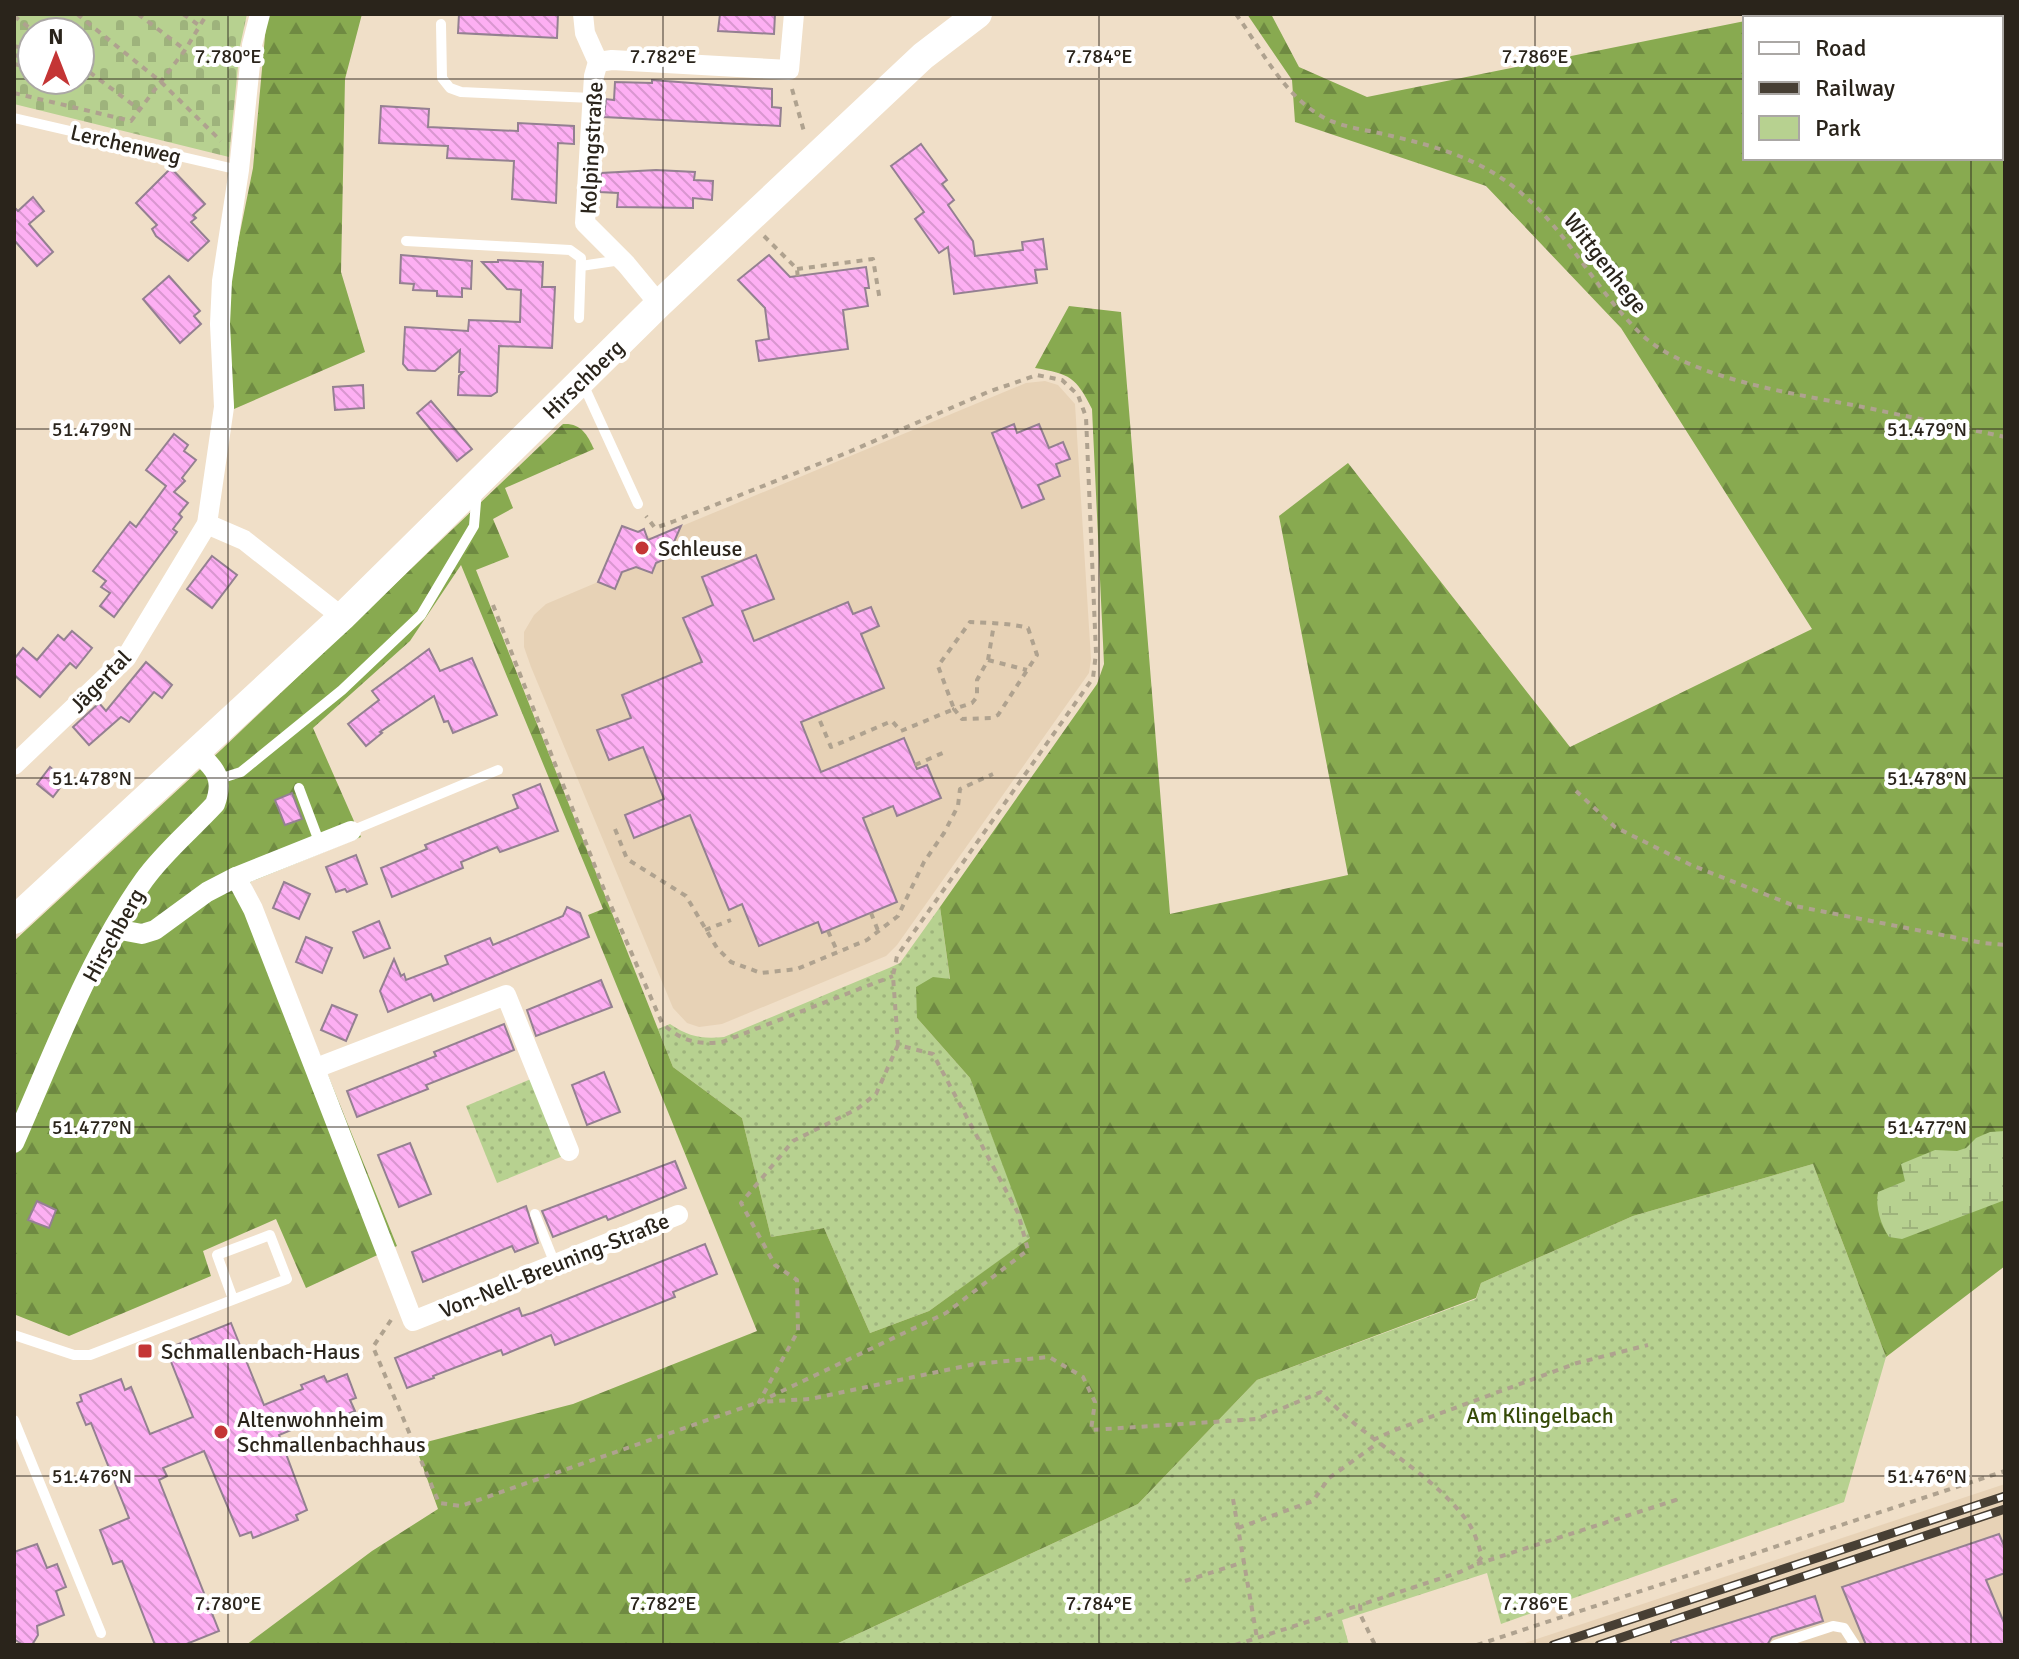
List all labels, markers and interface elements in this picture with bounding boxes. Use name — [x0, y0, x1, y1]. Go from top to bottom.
north arrow — [16, 16, 96, 96]
legend — [1743, 16, 2003, 160]
text: N — [48, 23, 64, 50]
text: Road — [1815, 33, 1866, 63]
text: 7.780°E — [194, 44, 262, 69]
text: 7.782°E — [629, 44, 697, 69]
text: 7.784°E — [1065, 44, 1133, 69]
text: 7.786°E — [1501, 44, 1569, 69]
text: Railway — [1815, 73, 1895, 103]
street label: Kolpingstraße — [575, 81, 608, 215]
text: Park — [1815, 113, 1861, 143]
street label: Lerchenweg — [68, 119, 184, 170]
street label: Wittgenhege — [1558, 208, 1653, 319]
street label: Hirschberg — [537, 334, 630, 425]
text: 51.479°N — [52, 417, 132, 442]
text: 51.479°N — [1887, 417, 1967, 442]
place label: Schleuse — [658, 535, 743, 562]
marker: Schleuse — [633, 539, 651, 557]
street label: Jägertal — [64, 644, 137, 718]
text: 51.478°N — [52, 766, 132, 791]
text: 51.478°N — [1887, 766, 1967, 791]
street label: Hirschberg — [77, 884, 150, 987]
text: 51.477°N — [52, 1115, 132, 1140]
text: 51.477°N — [1887, 1115, 1967, 1140]
street label: Von-Nell-Breuning-Straße — [435, 1207, 673, 1324]
place label: Schmallenbach-Haus — [161, 1338, 360, 1365]
marker: Schmallenbach-Haus — [136, 1342, 154, 1360]
park label: Am Klingelbach — [1466, 1402, 1614, 1429]
place label: Altenwohnheim Schmallenbachhaus — [237, 1406, 426, 1458]
marker: Altenwohnheim Schmallenbachhaus — [212, 1423, 230, 1441]
text: 51.476°N — [52, 1464, 132, 1489]
text: 51.476°N — [1887, 1464, 1967, 1489]
text: 7.780°E — [194, 1591, 262, 1616]
text: 7.782°E — [629, 1591, 697, 1616]
text: 7.784°E — [1065, 1591, 1133, 1616]
text: 7.786°E — [1501, 1591, 1569, 1616]

